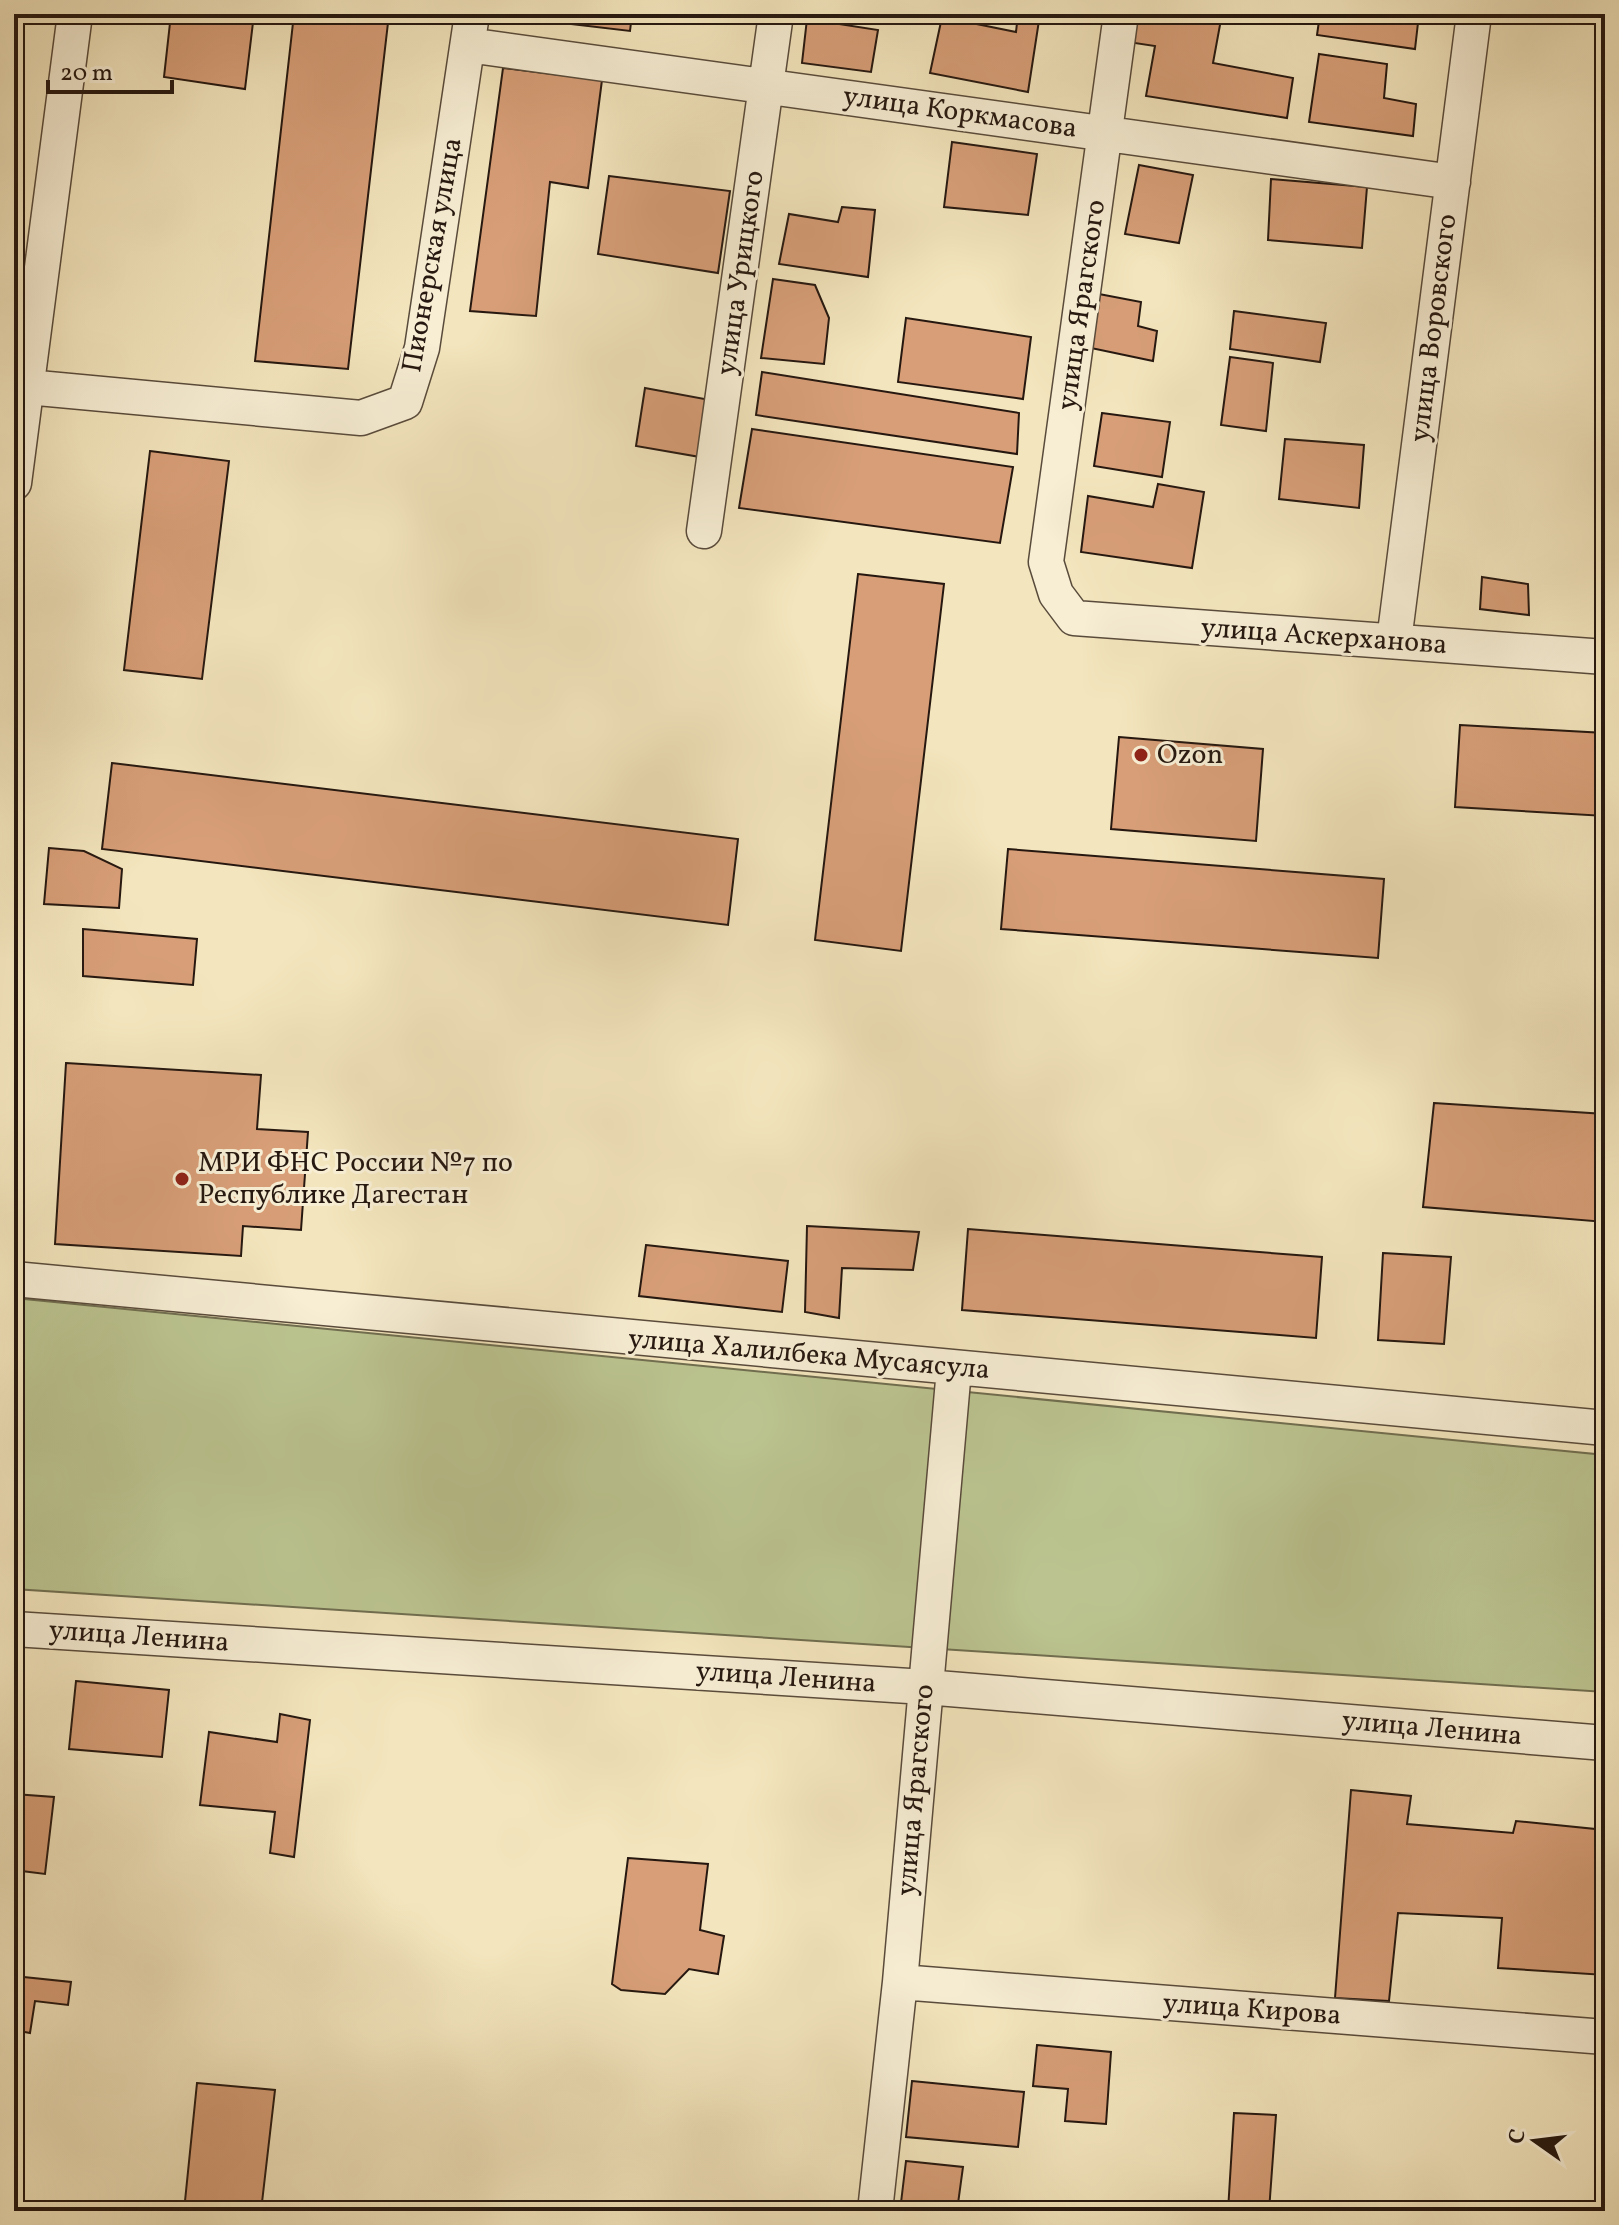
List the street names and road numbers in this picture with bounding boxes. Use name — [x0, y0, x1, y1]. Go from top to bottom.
street label: улица Коркмасова — [840, 77, 1080, 149]
street label: Пионерская улица — [393, 135, 473, 375]
street label: улица Урицкого — [707, 168, 775, 378]
street label: улица Ярагского — [1048, 197, 1116, 413]
street label: улица Воровского — [1401, 212, 1467, 444]
street label: улица Аскерханова — [1199, 609, 1449, 665]
street label: улица Халилбека Мусаясула — [626, 1320, 992, 1390]
street label: улица Ленина — [47, 1611, 231, 1663]
street label: улица Ленина — [694, 1652, 878, 1704]
street label: улица Ярагского — [887, 1683, 945, 1897]
street label: улица Ленина — [1340, 1702, 1524, 1756]
street label: улица Кирова — [1162, 1984, 1342, 2036]

